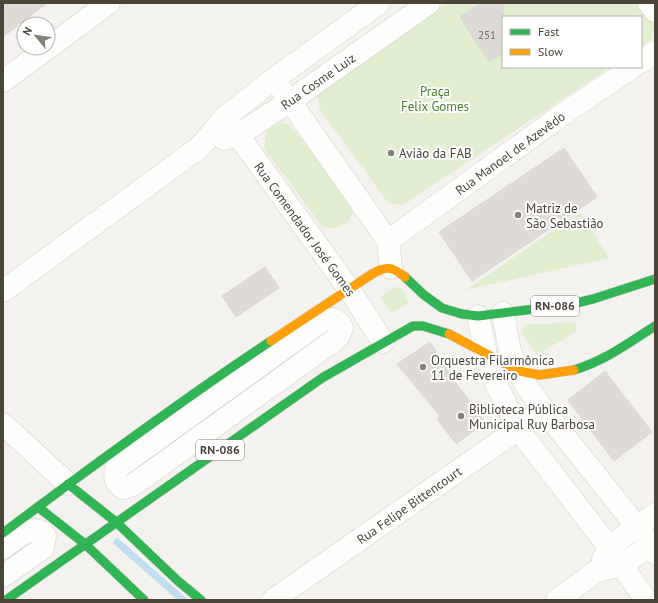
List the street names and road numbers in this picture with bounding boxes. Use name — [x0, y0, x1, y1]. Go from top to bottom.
street label: Rua Cosme Luiz — [278, 49, 359, 113]
street label: Rua Manoel de Azevêdo — [452, 108, 569, 199]
street label: Rua Comendador José Gomes — [250, 159, 359, 300]
road number: RN-086 — [531, 296, 579, 316]
road number: RN-086 — [196, 440, 244, 460]
street label: Rua Felipe Bittencourt — [353, 462, 466, 548]

